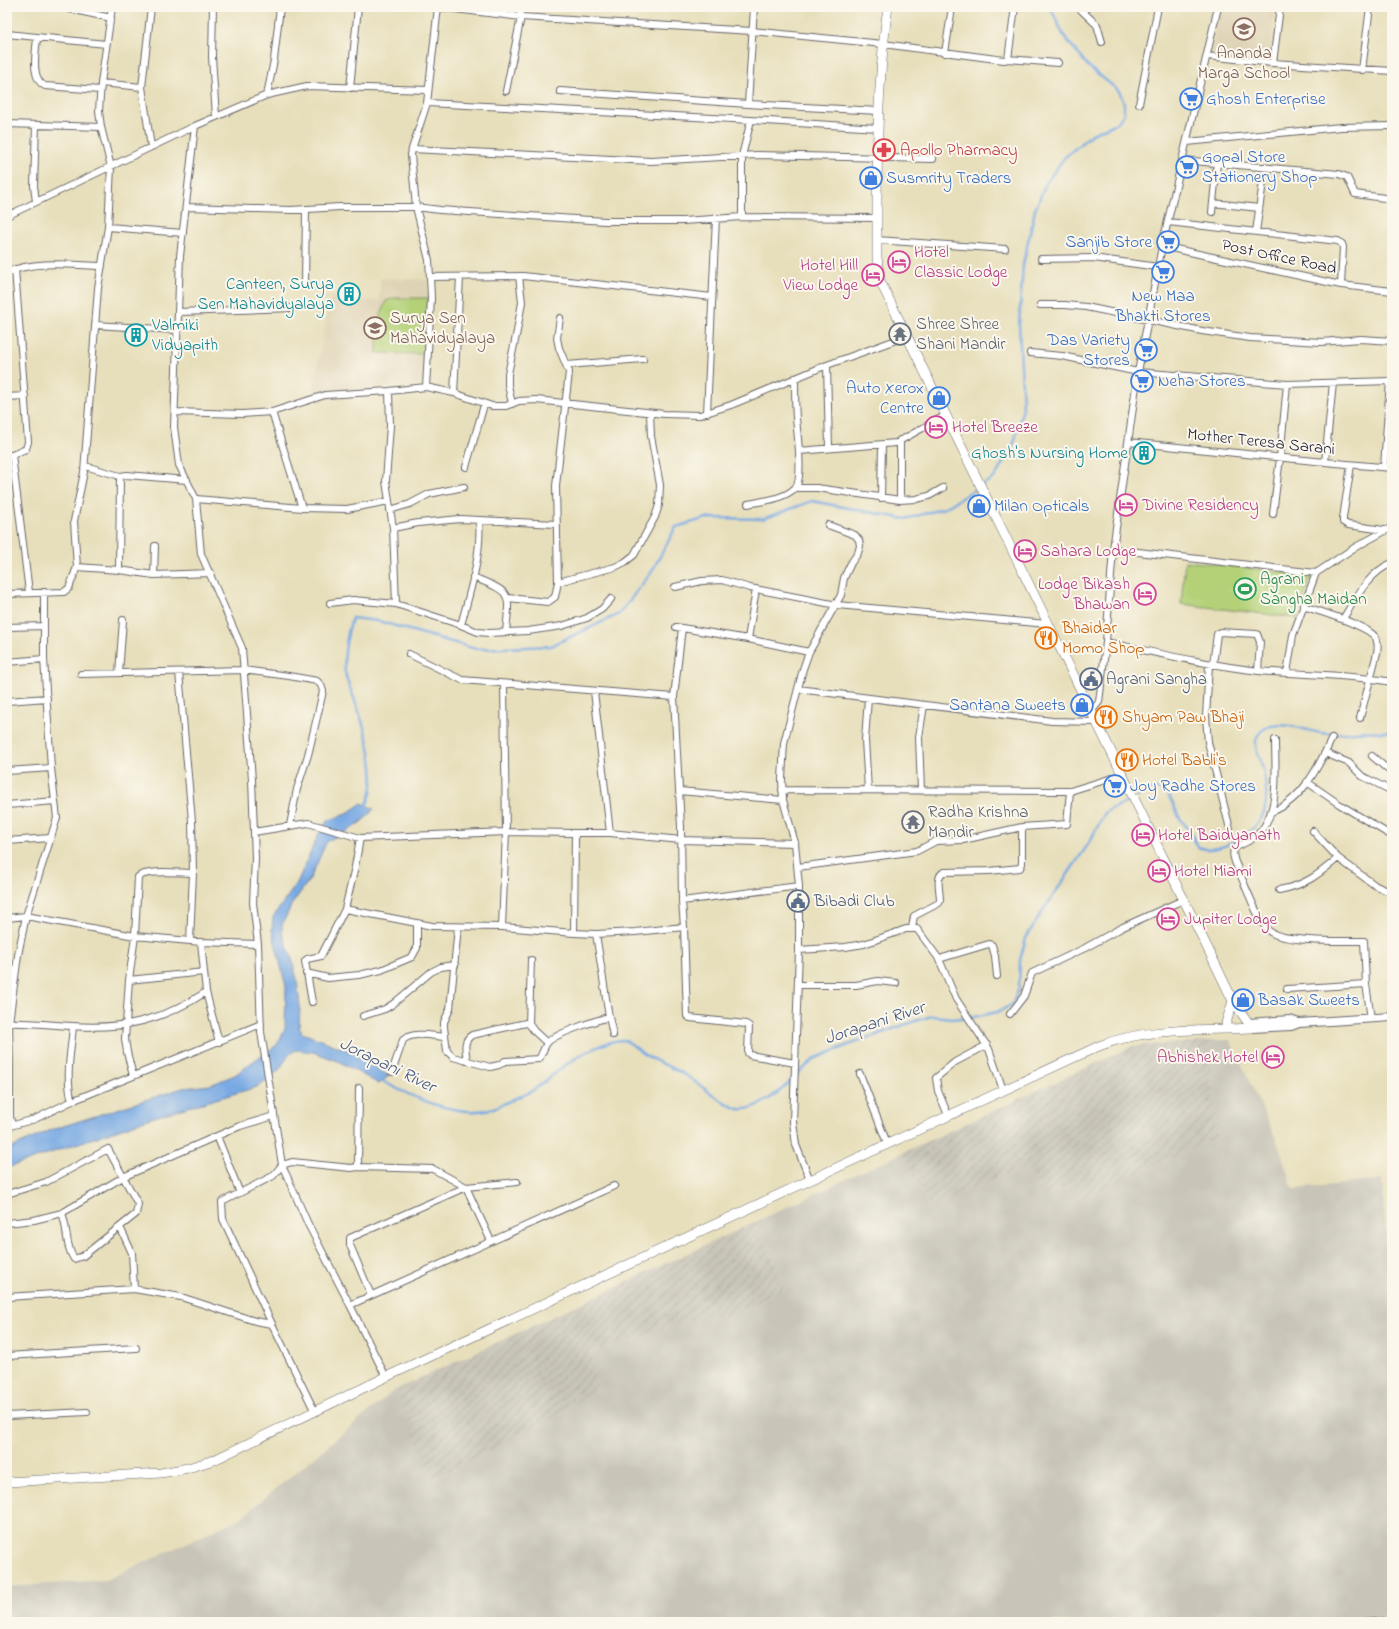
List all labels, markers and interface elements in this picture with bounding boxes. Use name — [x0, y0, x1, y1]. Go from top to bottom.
school or university icon: Ananda Marga School — [1231, 16, 1257, 42]
place label: Ananda Marga School — [1198, 41, 1290, 88]
supermarket icon: Ghosh Enterprise — [1178, 86, 1204, 112]
place label: Ghosh Enterprise — [1206, 87, 1326, 112]
pharmacy icon: Apollo Pharmacy — [871, 137, 897, 163]
place label: Apollo Pharmacy — [900, 138, 1018, 164]
place label: Gopal Store Stationery Shop — [1202, 145, 1317, 191]
supermarket icon: Gopal Store Stationery Shop — [1174, 154, 1200, 180]
shop icon: Susmrity Traders — [858, 165, 884, 191]
place label: Susmrity Traders — [886, 166, 1011, 192]
supermarket icon: Sanjib Store — [1155, 229, 1181, 255]
place label: Sanjib Store — [1065, 230, 1152, 255]
street label: Post Office Road — [1219, 233, 1339, 281]
place label: Hotel Classic Lodge — [914, 240, 1008, 287]
hotel icon: Hotel Classic Lodge — [886, 249, 912, 275]
place label: Hotel Hill View Lodge — [782, 253, 858, 300]
supermarket icon: New Maa Bhakti Stores — [1150, 259, 1176, 285]
hotel icon: Hotel Hill View Lodge — [860, 262, 886, 288]
place label: Canteen, Surya Sen Mahavidyalaya — [198, 272, 334, 318]
building icon: Canteen, Surya Sen Mahavidyalaya — [336, 281, 362, 307]
place label: New Maa Bhakti Stores — [1114, 284, 1211, 329]
place label: Surya Sen Mahavidyalaya — [390, 306, 495, 352]
place label: Shree Shree Shani Mandir — [916, 312, 1006, 357]
place label: Valmiki Vidyapith — [151, 313, 218, 359]
school or university icon: Surya Sen Mahavidyalaya — [362, 315, 388, 341]
temple icon: Shree Shree Shani Mandir — [887, 321, 913, 347]
building icon: Valmiki Vidyapith — [123, 322, 149, 348]
place label: Das Variety Stores — [1046, 328, 1130, 373]
supermarket icon: Das Variety Stores — [1133, 337, 1159, 363]
supermarket icon: Neha Stores — [1129, 368, 1155, 394]
place label: Neha Stores — [1158, 369, 1246, 394]
place label: Auto Xerox Centre — [846, 376, 924, 421]
shop icon: Auto Xerox Centre — [926, 385, 952, 411]
hotel icon: Hotel Breeze — [923, 414, 949, 440]
place label: Hotel Breeze — [952, 415, 1038, 440]
street label: Mother Teresa Sarani — [1186, 422, 1336, 462]
building icon: Ghosh's Nursing Home — [1131, 440, 1157, 466]
place label: Ghosh's Nursing Home — [971, 441, 1128, 468]
hotel icon: Divine Residency — [1113, 492, 1139, 518]
shop icon: Milan Opticals — [966, 493, 992, 519]
place label: Divine Residency — [1141, 493, 1259, 519]
place label: Milan Opticals — [994, 494, 1089, 519]
hotel icon: Sahara Lodge — [1012, 538, 1038, 564]
place label: Sahara Lodge — [1040, 539, 1136, 566]
place label: Agrani Sangha Maidan — [1260, 567, 1367, 614]
place label: Lodge Bikash Bhawan — [1038, 572, 1130, 617]
sports icon: Agrani Sangha Maidan — [1232, 576, 1258, 602]
hotel icon: Lodge Bikash Bhawan — [1132, 581, 1158, 607]
place label: Bhaidar Momo Shop — [1061, 616, 1145, 661]
restaurant icon: Bhaidar Momo Shop — [1033, 625, 1059, 651]
public building icon: Agrani Sangha — [1078, 666, 1104, 692]
place label: Agrani Sangha — [1106, 667, 1207, 694]
shop icon: Santana Sweets — [1069, 692, 1095, 718]
place label: Santana Sweets — [949, 693, 1066, 718]
restaurant icon: Shyam Paw Bhaji — [1093, 704, 1119, 730]
place label: Shyam Paw Bhaji — [1122, 705, 1245, 731]
restaurant icon: Hotel Babli's — [1114, 747, 1140, 773]
place label: Hotel Babli's — [1142, 748, 1227, 773]
supermarket icon: Joy Radhe Stores — [1102, 773, 1128, 799]
place label: Joy Radhe Stores — [1130, 774, 1256, 800]
place label: Radha Krishna Mandir — [928, 800, 1029, 845]
temple icon: Radha Krishna Mandir — [900, 809, 926, 835]
hotel icon: Hotel Baidyanath — [1130, 822, 1156, 848]
place label: Hotel Baidyanath — [1158, 823, 1280, 849]
hotel icon: Hotel Miami — [1146, 858, 1172, 884]
place label: Hotel Miami — [1174, 859, 1252, 884]
public building icon: Bibadi Club — [785, 888, 811, 914]
place label: Bibadi Club — [813, 889, 894, 914]
hotel icon: Jupiter Lodge — [1155, 906, 1181, 932]
place label: Jupiter Lodge — [1184, 907, 1277, 934]
shop icon: Basak Sweets — [1230, 987, 1256, 1013]
place label: Basak Sweets — [1257, 988, 1360, 1013]
water label: Jorapani River — [822, 995, 931, 1052]
water label: Jorapani River — [335, 1032, 442, 1102]
hotel icon: Abhishek Hotel — [1260, 1044, 1286, 1070]
place label: Abhishek Hotel — [1157, 1045, 1258, 1070]

